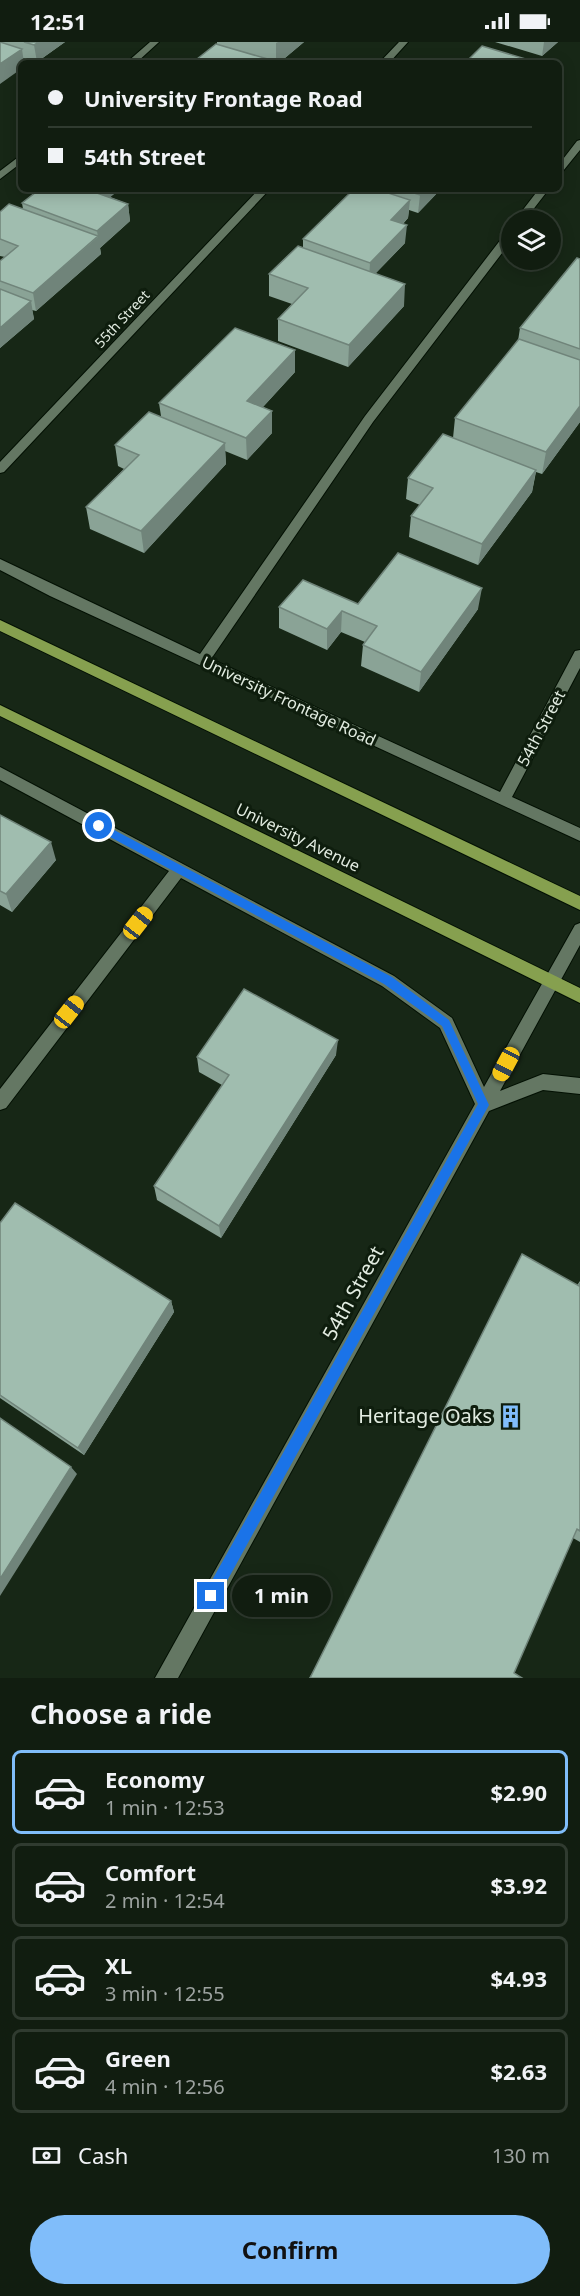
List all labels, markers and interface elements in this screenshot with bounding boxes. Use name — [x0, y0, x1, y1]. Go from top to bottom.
text: 12:51 — [30, 6, 87, 36]
text: University Frontage Road — [84, 83, 363, 113]
text: 54th Street — [84, 141, 206, 171]
map controls — [501, 210, 561, 270]
button: layers — [501, 210, 561, 270]
street label: 55th Street — [90, 286, 153, 352]
street label: University Frontage Road — [198, 651, 380, 751]
street label: 54th Street — [512, 686, 570, 770]
street label: University Avenue — [232, 797, 364, 877]
route start — [85, 812, 112, 839]
car — [120, 903, 156, 943]
car — [51, 992, 87, 1032]
car — [490, 1044, 522, 1084]
street label: 54th Street — [316, 1241, 389, 1345]
place label: Heritage Oaks — [358, 1402, 492, 1429]
building icon: Heritage Oaks — [497, 1403, 523, 1429]
callout: 1 min — [232, 1575, 331, 1617]
route end — [197, 1582, 224, 1609]
text: 1 min — [254, 1582, 309, 1609]
text: Choose a ride — [30, 1695, 212, 1732]
text: Economy — [105, 1764, 204, 1794]
icon: car — [33, 1765, 87, 1819]
text: $2.90 — [490, 1777, 547, 1807]
text: 1 min · 12:53 — [105, 1794, 225, 1821]
text: Comfort — [105, 1857, 196, 1887]
icon: car — [33, 1858, 87, 1912]
text: $3.92 — [490, 1870, 547, 1900]
text: 2 min · 12:54 — [105, 1887, 225, 1914]
text: XL — [105, 1950, 132, 1980]
icon: car — [33, 1951, 87, 2005]
text: $4.93 — [490, 1963, 547, 1993]
text: 3 min · 12:55 — [105, 1980, 225, 2007]
text: Green — [105, 2043, 171, 2073]
icon: car — [33, 2044, 87, 2098]
text: $2.63 — [490, 2056, 547, 2086]
text: 4 min · 12:56 — [105, 2073, 225, 2100]
icon: cash — [30, 2139, 63, 2172]
text: Cash — [78, 2140, 128, 2170]
text: 130 m — [492, 2142, 550, 2169]
button: Confirm — [30, 2215, 550, 2284]

